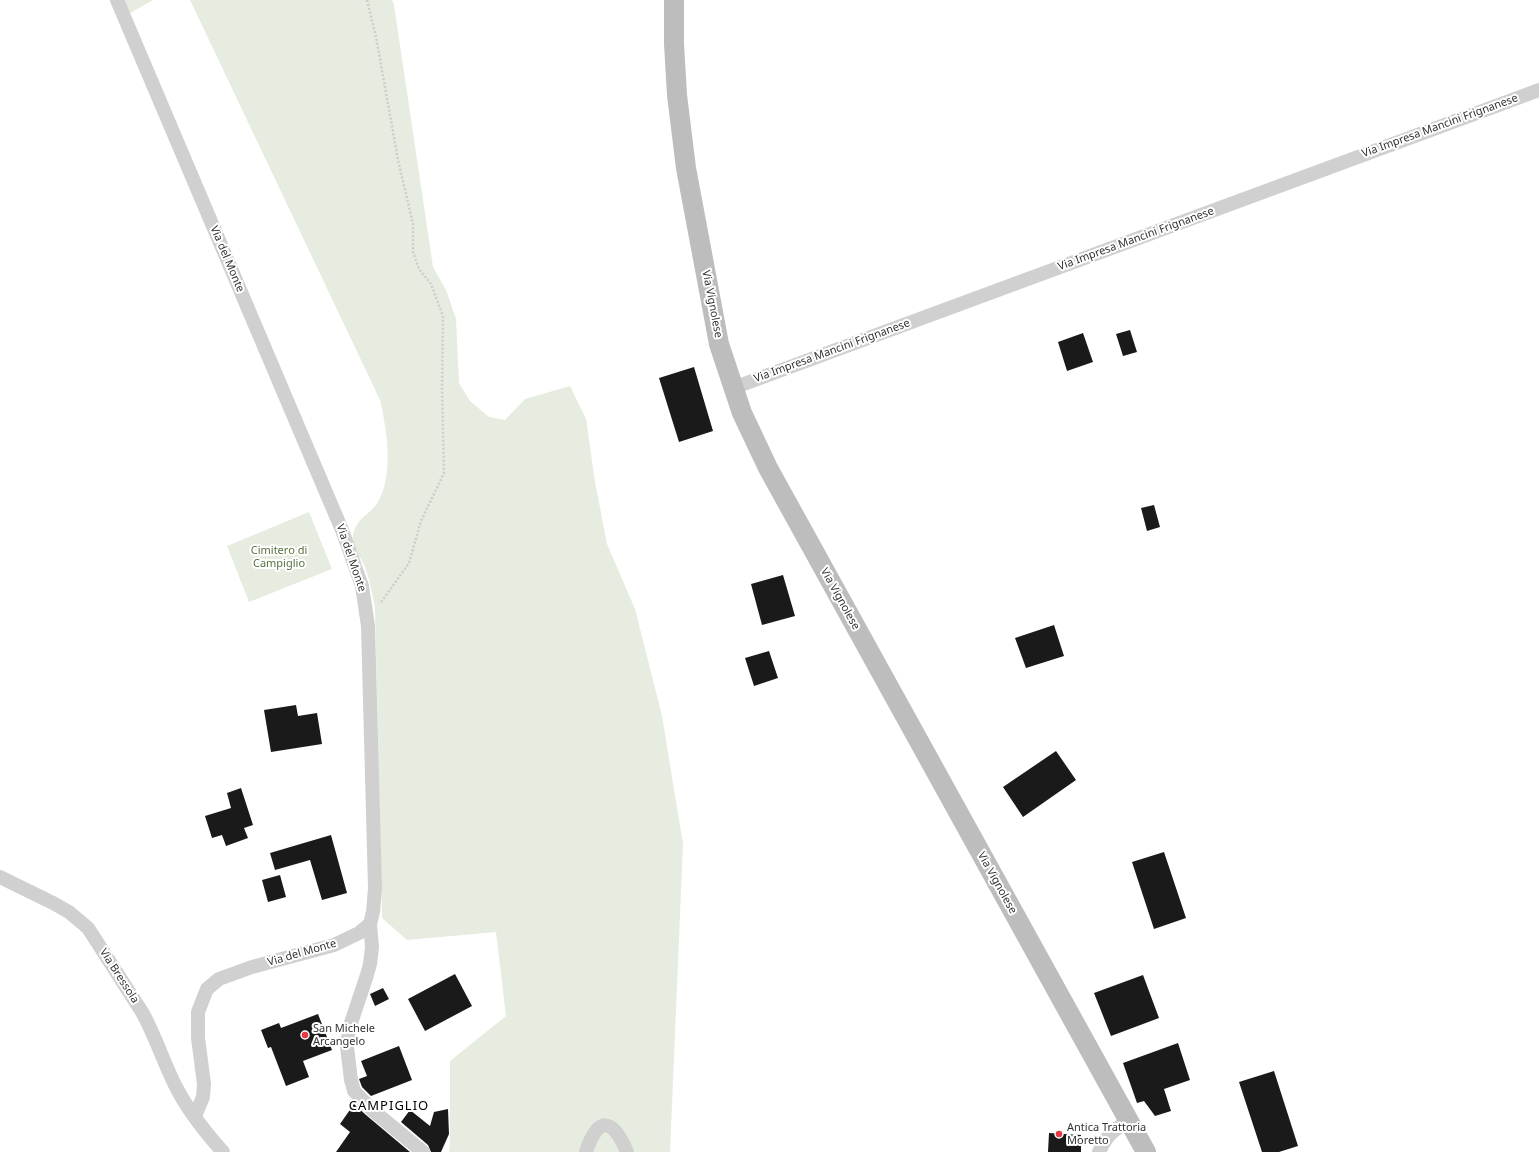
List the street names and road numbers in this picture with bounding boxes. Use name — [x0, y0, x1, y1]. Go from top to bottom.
street label: Via Impresa Mancini Frignanese — [1360, 92, 1520, 160]
street label: Via Impresa Mancini Frignanese — [1056, 205, 1216, 273]
street label: Via del Monte — [207, 224, 247, 294]
street label: Via Vignolese — [699, 269, 725, 339]
street label: Via Impresa Mancini Frignanese — [752, 317, 912, 385]
street label: Via del Monte — [333, 522, 369, 594]
street label: Via Vignolese — [818, 566, 862, 632]
street label: Via Vignolese — [975, 850, 1019, 916]
street label: Via del Monte — [266, 937, 338, 969]
street label: Via Bressola — [96, 946, 142, 1006]

